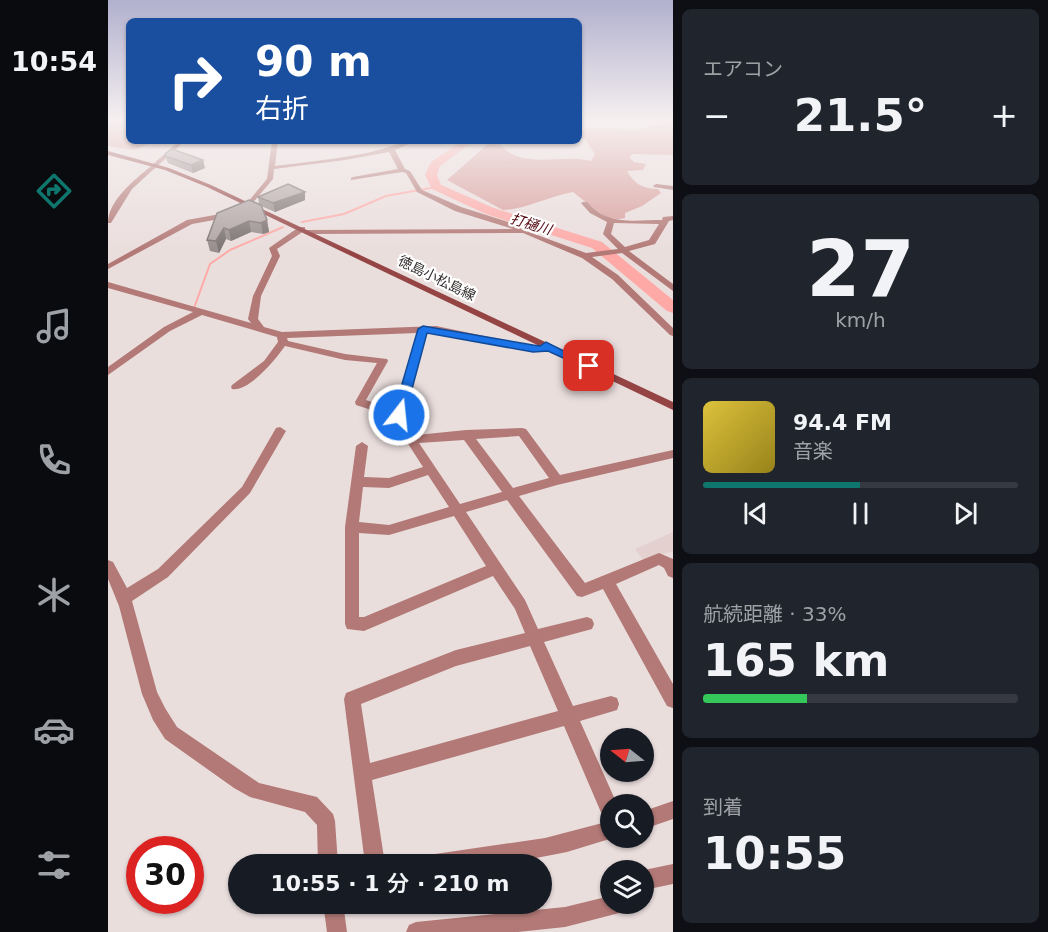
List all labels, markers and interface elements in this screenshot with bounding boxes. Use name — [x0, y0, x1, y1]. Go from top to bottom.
text: 90 m — [255, 37, 372, 86]
icon: right — [156, 42, 234, 120]
text: 10:54 — [11, 46, 97, 77]
text: エアコン — [703, 57, 783, 81]
text: 21.5° — [794, 89, 927, 142]
text: 右折 — [255, 93, 309, 124]
text: − — [703, 96, 731, 135]
text: + — [990, 96, 1018, 135]
icon: directions — [33, 170, 75, 212]
water label: 打樋川 — [509, 210, 555, 238]
text: 27 — [806, 224, 915, 314]
street label: 徳島小松島線 — [396, 252, 478, 304]
icon: music — [33, 305, 75, 347]
text: km/h — [835, 308, 886, 332]
pin — [563, 340, 614, 391]
icon: arrive — [572, 349, 605, 382]
position arrow — [367, 383, 431, 447]
text: 94.4 FM — [793, 410, 892, 435]
icon: phone — [33, 439, 75, 481]
text: 音楽 — [793, 439, 833, 463]
icon: previous — [739, 497, 772, 530]
icon: pause — [844, 497, 877, 530]
icon: next — [949, 497, 982, 530]
icon: climate — [33, 574, 75, 616]
text: 航続距離 · 33% — [703, 602, 847, 626]
text: 165 km — [703, 634, 889, 687]
icon: car — [33, 709, 75, 751]
north arrow — [600, 728, 654, 782]
map controls — [600, 728, 654, 914]
button: search — [600, 794, 654, 848]
text: 到着 — [703, 795, 743, 819]
text: 10:55 — [703, 827, 846, 880]
speed limit sign: 30 — [126, 836, 204, 914]
icon: filters — [33, 844, 75, 886]
button: layers — [600, 860, 654, 914]
text: 10:55 · 1 分 · 210 m — [271, 871, 509, 896]

